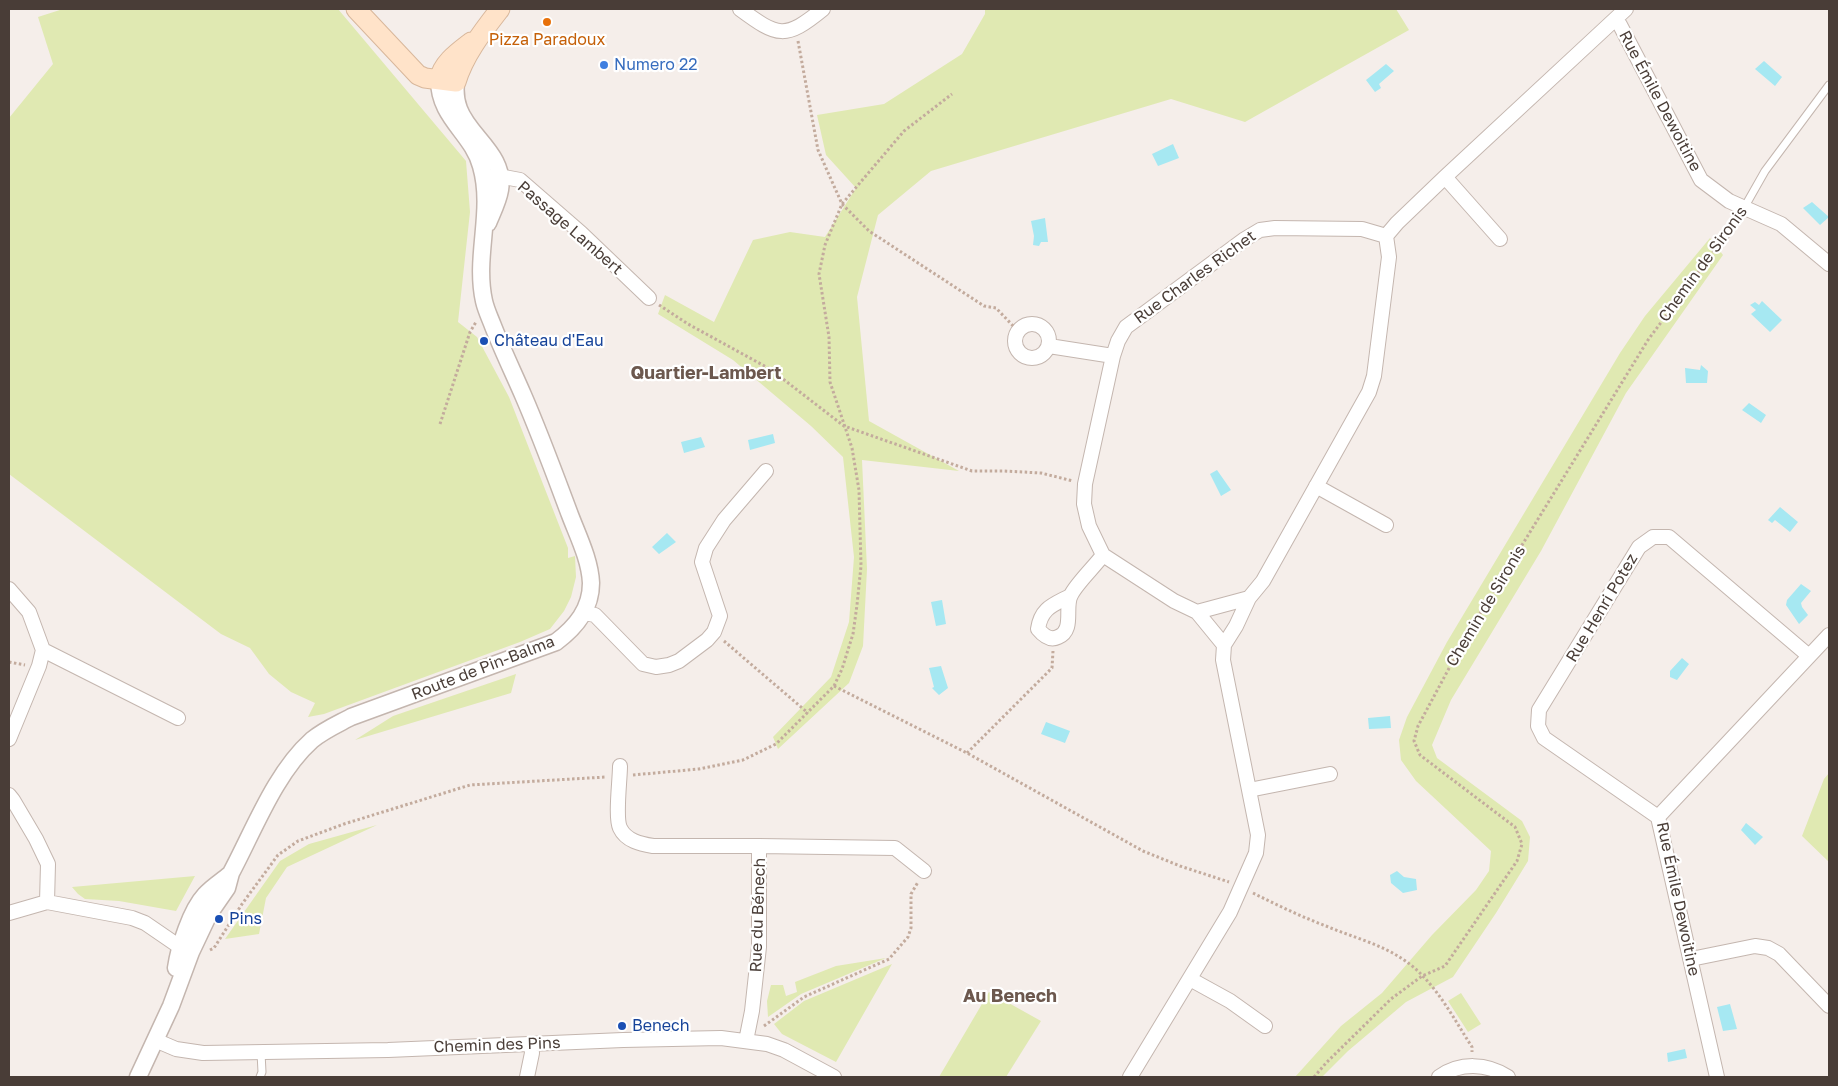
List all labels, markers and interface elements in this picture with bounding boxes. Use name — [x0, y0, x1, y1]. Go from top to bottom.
marker: Pizza Paradoux — [541, 16, 553, 28]
street label: Rue Émile Dewoitine — [1615, 27, 1705, 175]
place label: Pizza Paradoux — [489, 30, 605, 50]
place label: Numero 22 — [614, 55, 698, 75]
marker: Numero 22 — [598, 59, 610, 71]
street label: Passage Lambert — [513, 177, 627, 279]
street label: Chemin de Sironis — [1655, 202, 1751, 326]
street label: Rue Charles Richet — [1130, 226, 1260, 328]
place label: Château d'Eau — [494, 331, 604, 351]
marker: Château d'Eau — [478, 335, 490, 347]
district label: Quartier-Lambert — [631, 362, 781, 384]
street label: Chemin de Sironis — [1442, 542, 1530, 670]
street label: Rue Henri Potez — [1562, 550, 1642, 666]
street label: Route de Pin-Balma — [409, 632, 557, 704]
street label: Rue Émile Dewoitine — [1652, 820, 1704, 978]
street label: Rue du Bénech — [746, 857, 770, 973]
place label: Pins — [229, 909, 262, 929]
marker: Pins — [213, 913, 225, 925]
district label: Au Benech — [963, 985, 1057, 1007]
place label: Benech — [632, 1016, 690, 1036]
marker: Benech — [616, 1020, 628, 1032]
street label: Chemin des Pins — [433, 1033, 561, 1057]

